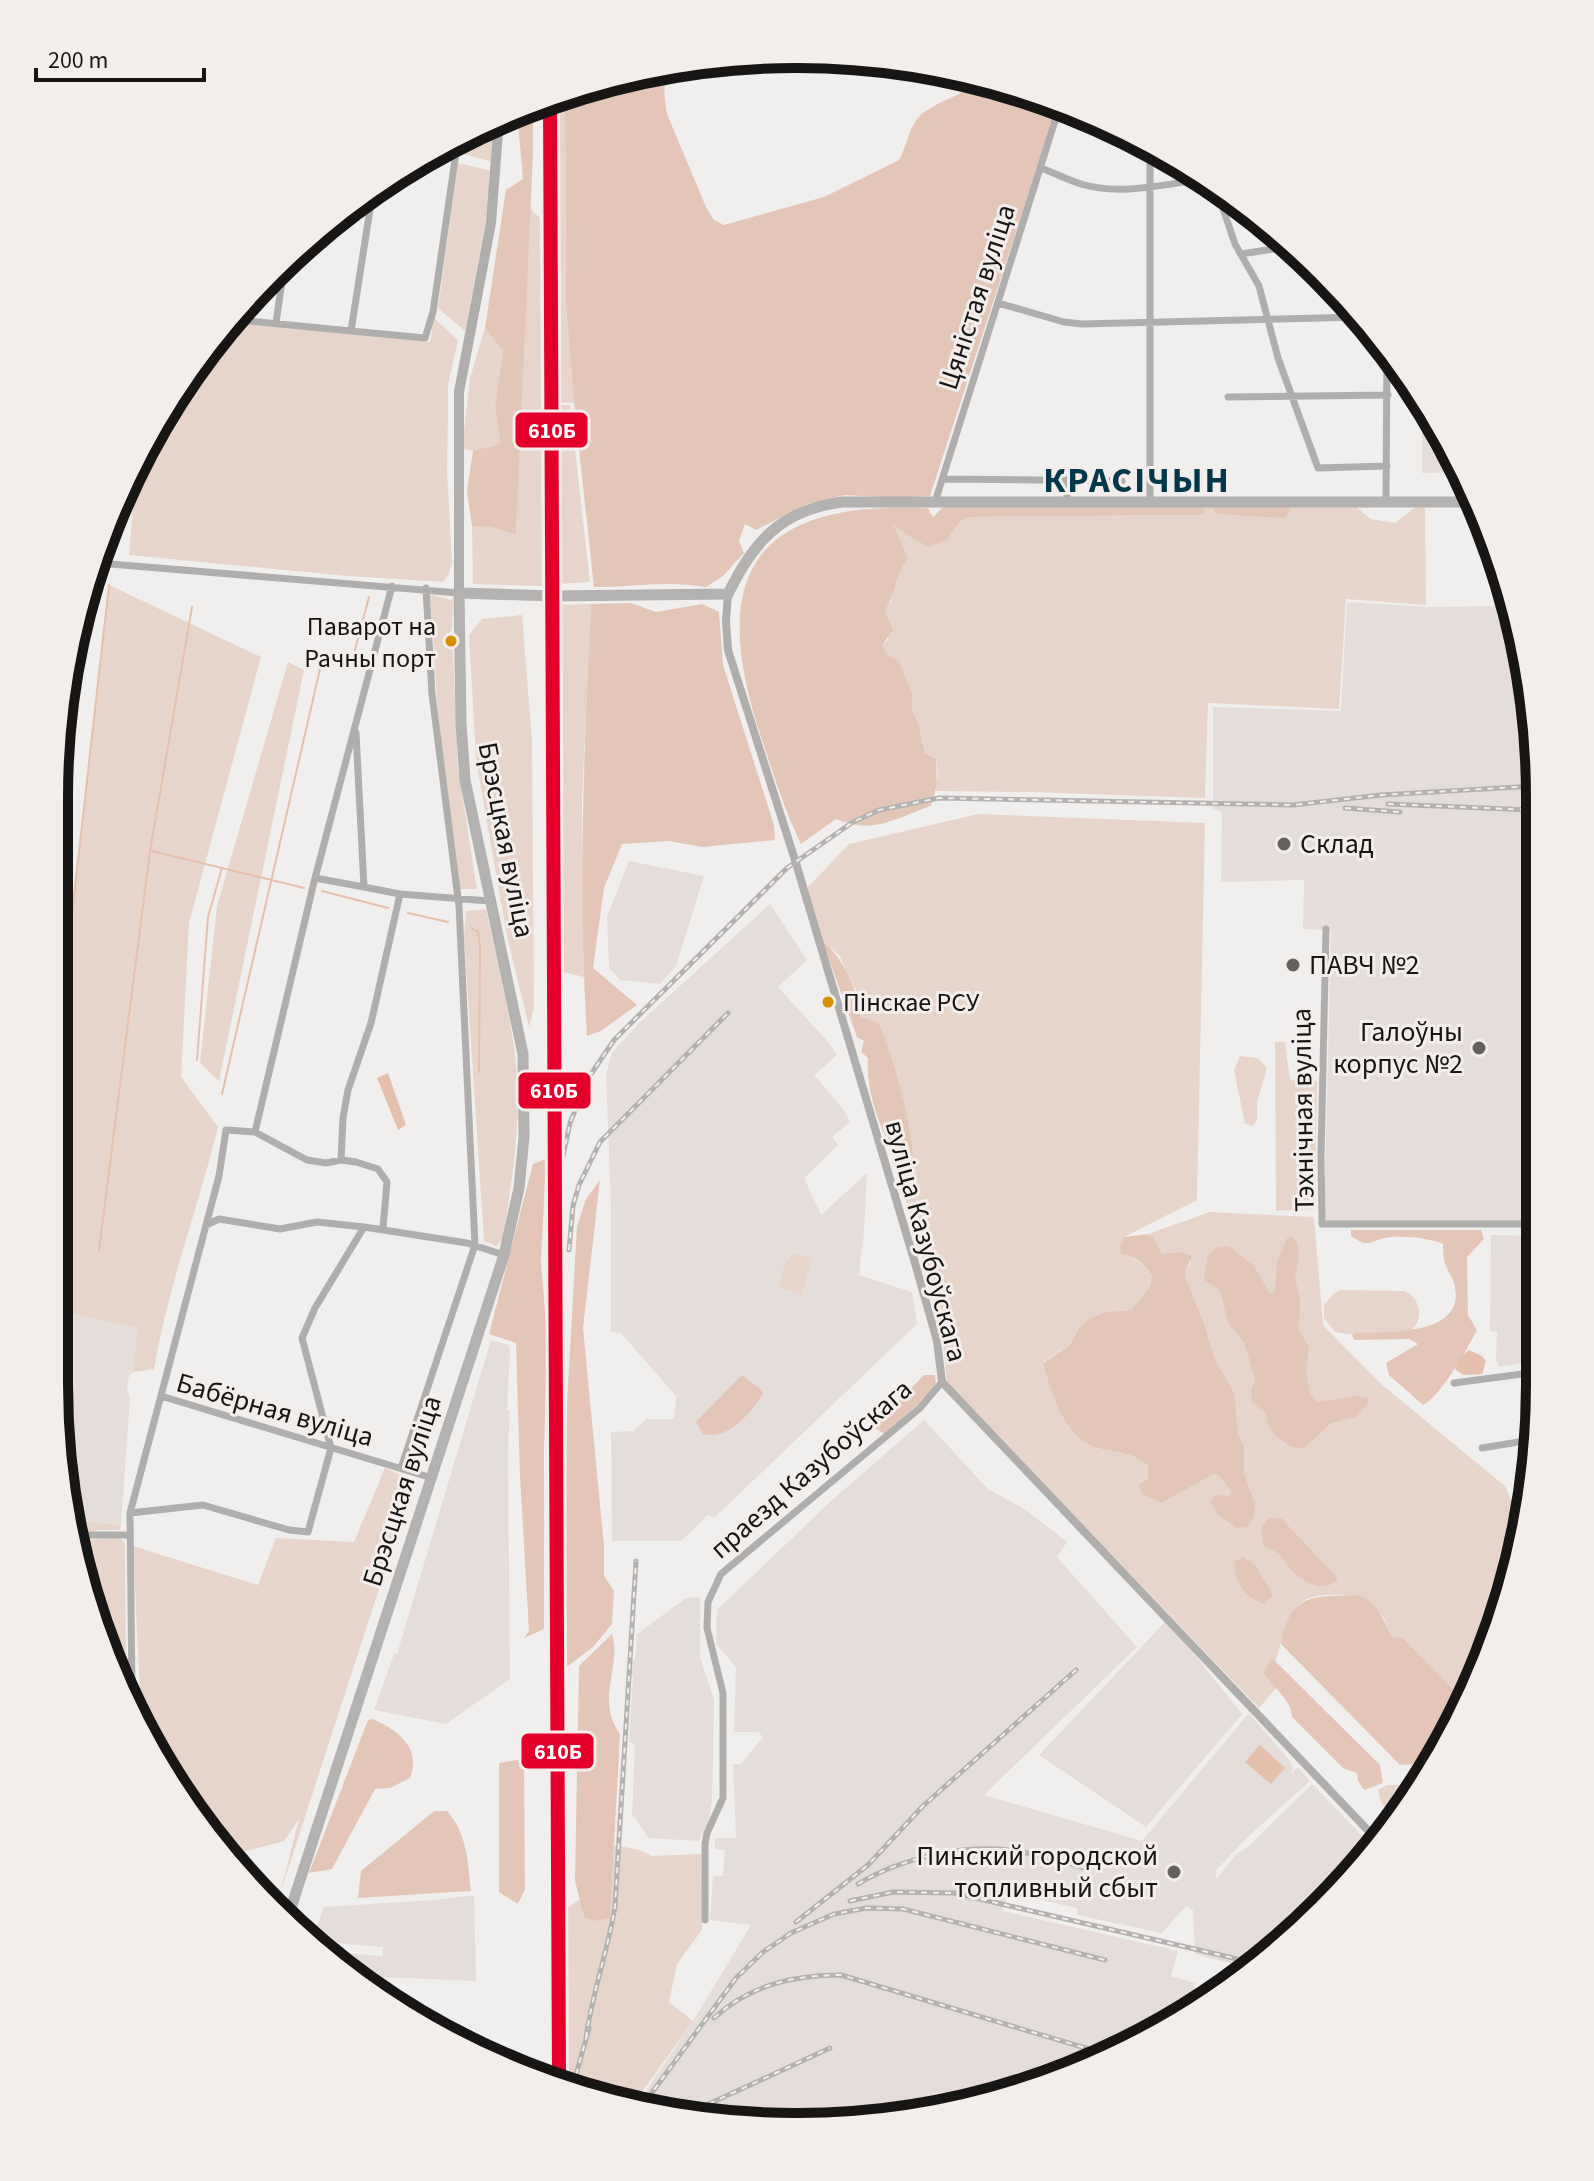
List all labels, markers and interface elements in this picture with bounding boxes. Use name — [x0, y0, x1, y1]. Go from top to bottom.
scale bar — [36, 32, 204, 82]
text: 200 m — [48, 43, 108, 78]
street label: Цяністая вуліца — [928, 199, 1026, 395]
line badge: 610Б — [514, 411, 589, 449]
text: 610Б — [528, 415, 576, 447]
district label: КРАСІЧЫН — [1043, 455, 1231, 506]
place label: Паварот на Рачны порт — [304, 608, 436, 677]
marker: Паварот на Рачны порт — [443, 633, 459, 649]
street label: Брэсцкая вуліца — [467, 739, 545, 941]
place label: Склад — [1300, 824, 1374, 864]
marker: Склад — [1275, 835, 1293, 853]
place label: ПАВЧ №2 — [1309, 945, 1419, 985]
marker: ПАВЧ №2 — [1284, 956, 1302, 974]
place label: Пінскае РСУ — [843, 984, 980, 1021]
marker: Пінскае РСУ — [820, 994, 836, 1010]
street label: Тэхнічная вуліца — [1281, 1008, 1325, 1212]
place label: Галоўны корпус №2 — [1333, 1012, 1463, 1084]
marker: Галоўны корпус №2 — [1470, 1039, 1488, 1057]
line badge: 610Б — [517, 1071, 592, 1110]
text: 610Б — [530, 1075, 578, 1107]
street label: вуліца Казубоўскага — [875, 1116, 977, 1366]
street label: Бабёрная вуліца — [172, 1363, 378, 1457]
street label: праезд Казубоўскага — [701, 1370, 921, 1568]
street label: Брэсцкая вуліца — [352, 1390, 452, 1592]
line badge: 610Б — [520, 1732, 595, 1770]
text: 610Б — [534, 1736, 582, 1768]
place label: Пинский городской топливный сбыт — [916, 1836, 1158, 1908]
marker: Пинский городской топливный сбыт — [1165, 1863, 1183, 1881]

